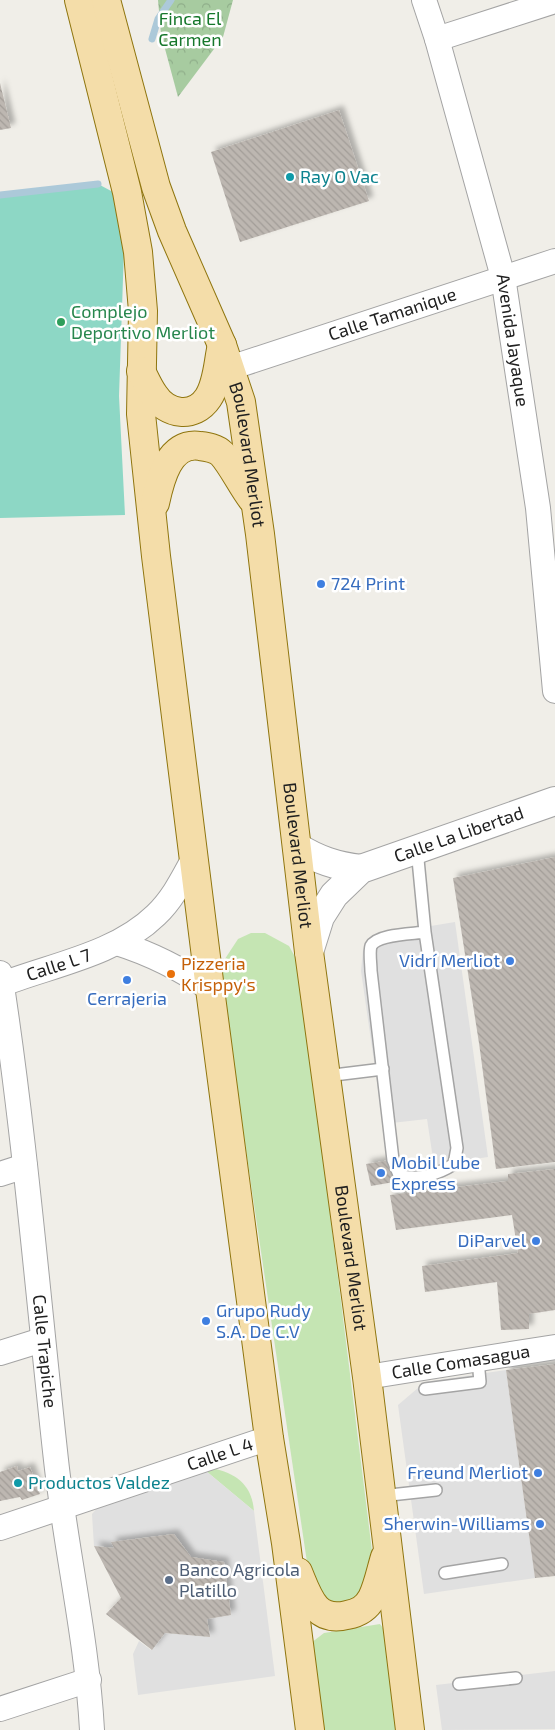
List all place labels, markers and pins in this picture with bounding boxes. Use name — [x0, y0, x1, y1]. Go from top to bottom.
place label: Ray O Vac — [300, 165, 379, 187]
marker: Ray O Vac — [284, 171, 296, 183]
place label: Complejo Deportivo Merliot — [71, 300, 215, 343]
marker: Complejo Deportivo Merliot — [55, 316, 67, 328]
place label: 724 Print — [331, 572, 405, 594]
marker: 724 Print — [315, 578, 327, 590]
place label: Vidrí Merliot — [399, 949, 500, 971]
place label: Pizzeria Krisppy's — [181, 952, 256, 995]
marker: Vidrí Merliot — [504, 955, 516, 967]
marker: Pizzeria Krisppy's — [165, 968, 177, 980]
marker: Cerrajeria — [121, 974, 133, 986]
place label: Cerrajeria — [87, 987, 167, 1009]
place label: Mobil Lube Express — [391, 1151, 480, 1194]
marker: Mobil Lube Express — [375, 1167, 387, 1179]
place label: DiParvel — [457, 1229, 527, 1251]
marker: DiParvel — [530, 1235, 542, 1247]
place label: Grupo Rudy S.A. De C.V — [216, 1299, 311, 1342]
marker: Grupo Rudy S.A. De C.V — [200, 1315, 212, 1327]
place label: Freund Merliot — [407, 1461, 528, 1483]
marker: Freund Merliot — [532, 1467, 544, 1479]
place label: Productos Valdez — [28, 1471, 170, 1493]
marker: Productos Valdez — [12, 1477, 24, 1489]
place label: Sherwin-Williams — [383, 1512, 530, 1534]
marker: Sherwin-Williams — [534, 1518, 546, 1530]
place label: Banco Agricola Platillo — [179, 1558, 300, 1601]
marker: Banco Agricola Platillo — [163, 1574, 175, 1586]

